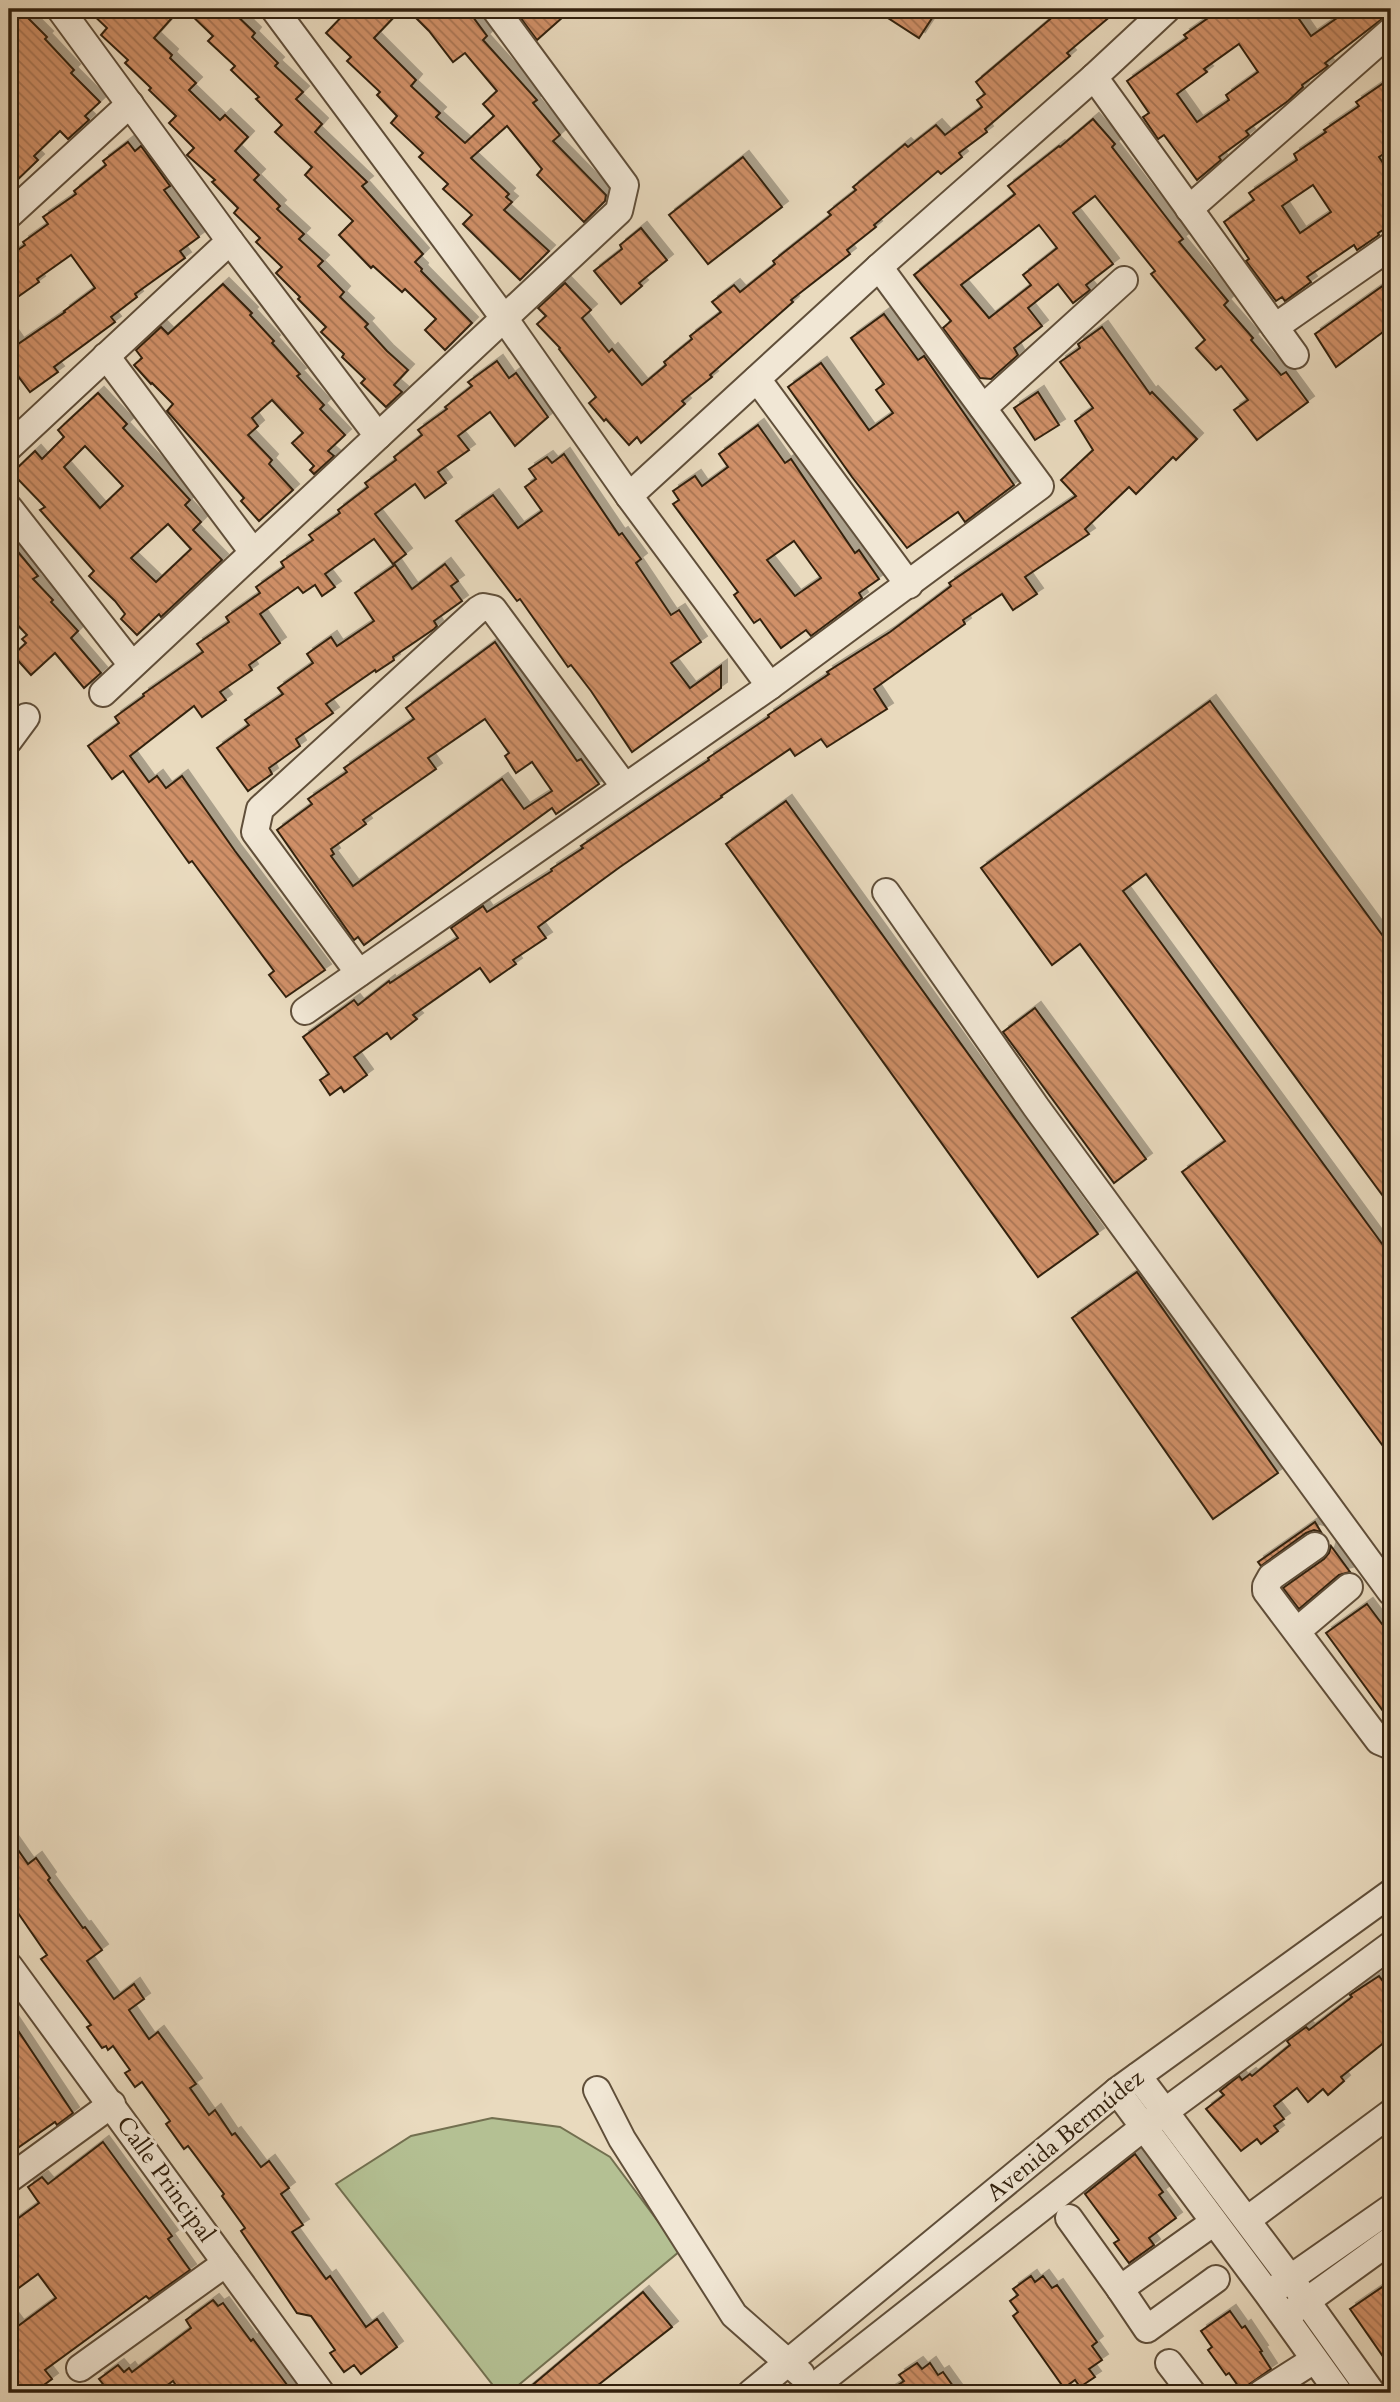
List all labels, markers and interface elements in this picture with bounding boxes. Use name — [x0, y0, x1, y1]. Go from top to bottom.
street label: Avenida Bermúdez — [980, 2061, 1151, 2209]
street label: Calle Principal — [109, 2110, 223, 2249]

